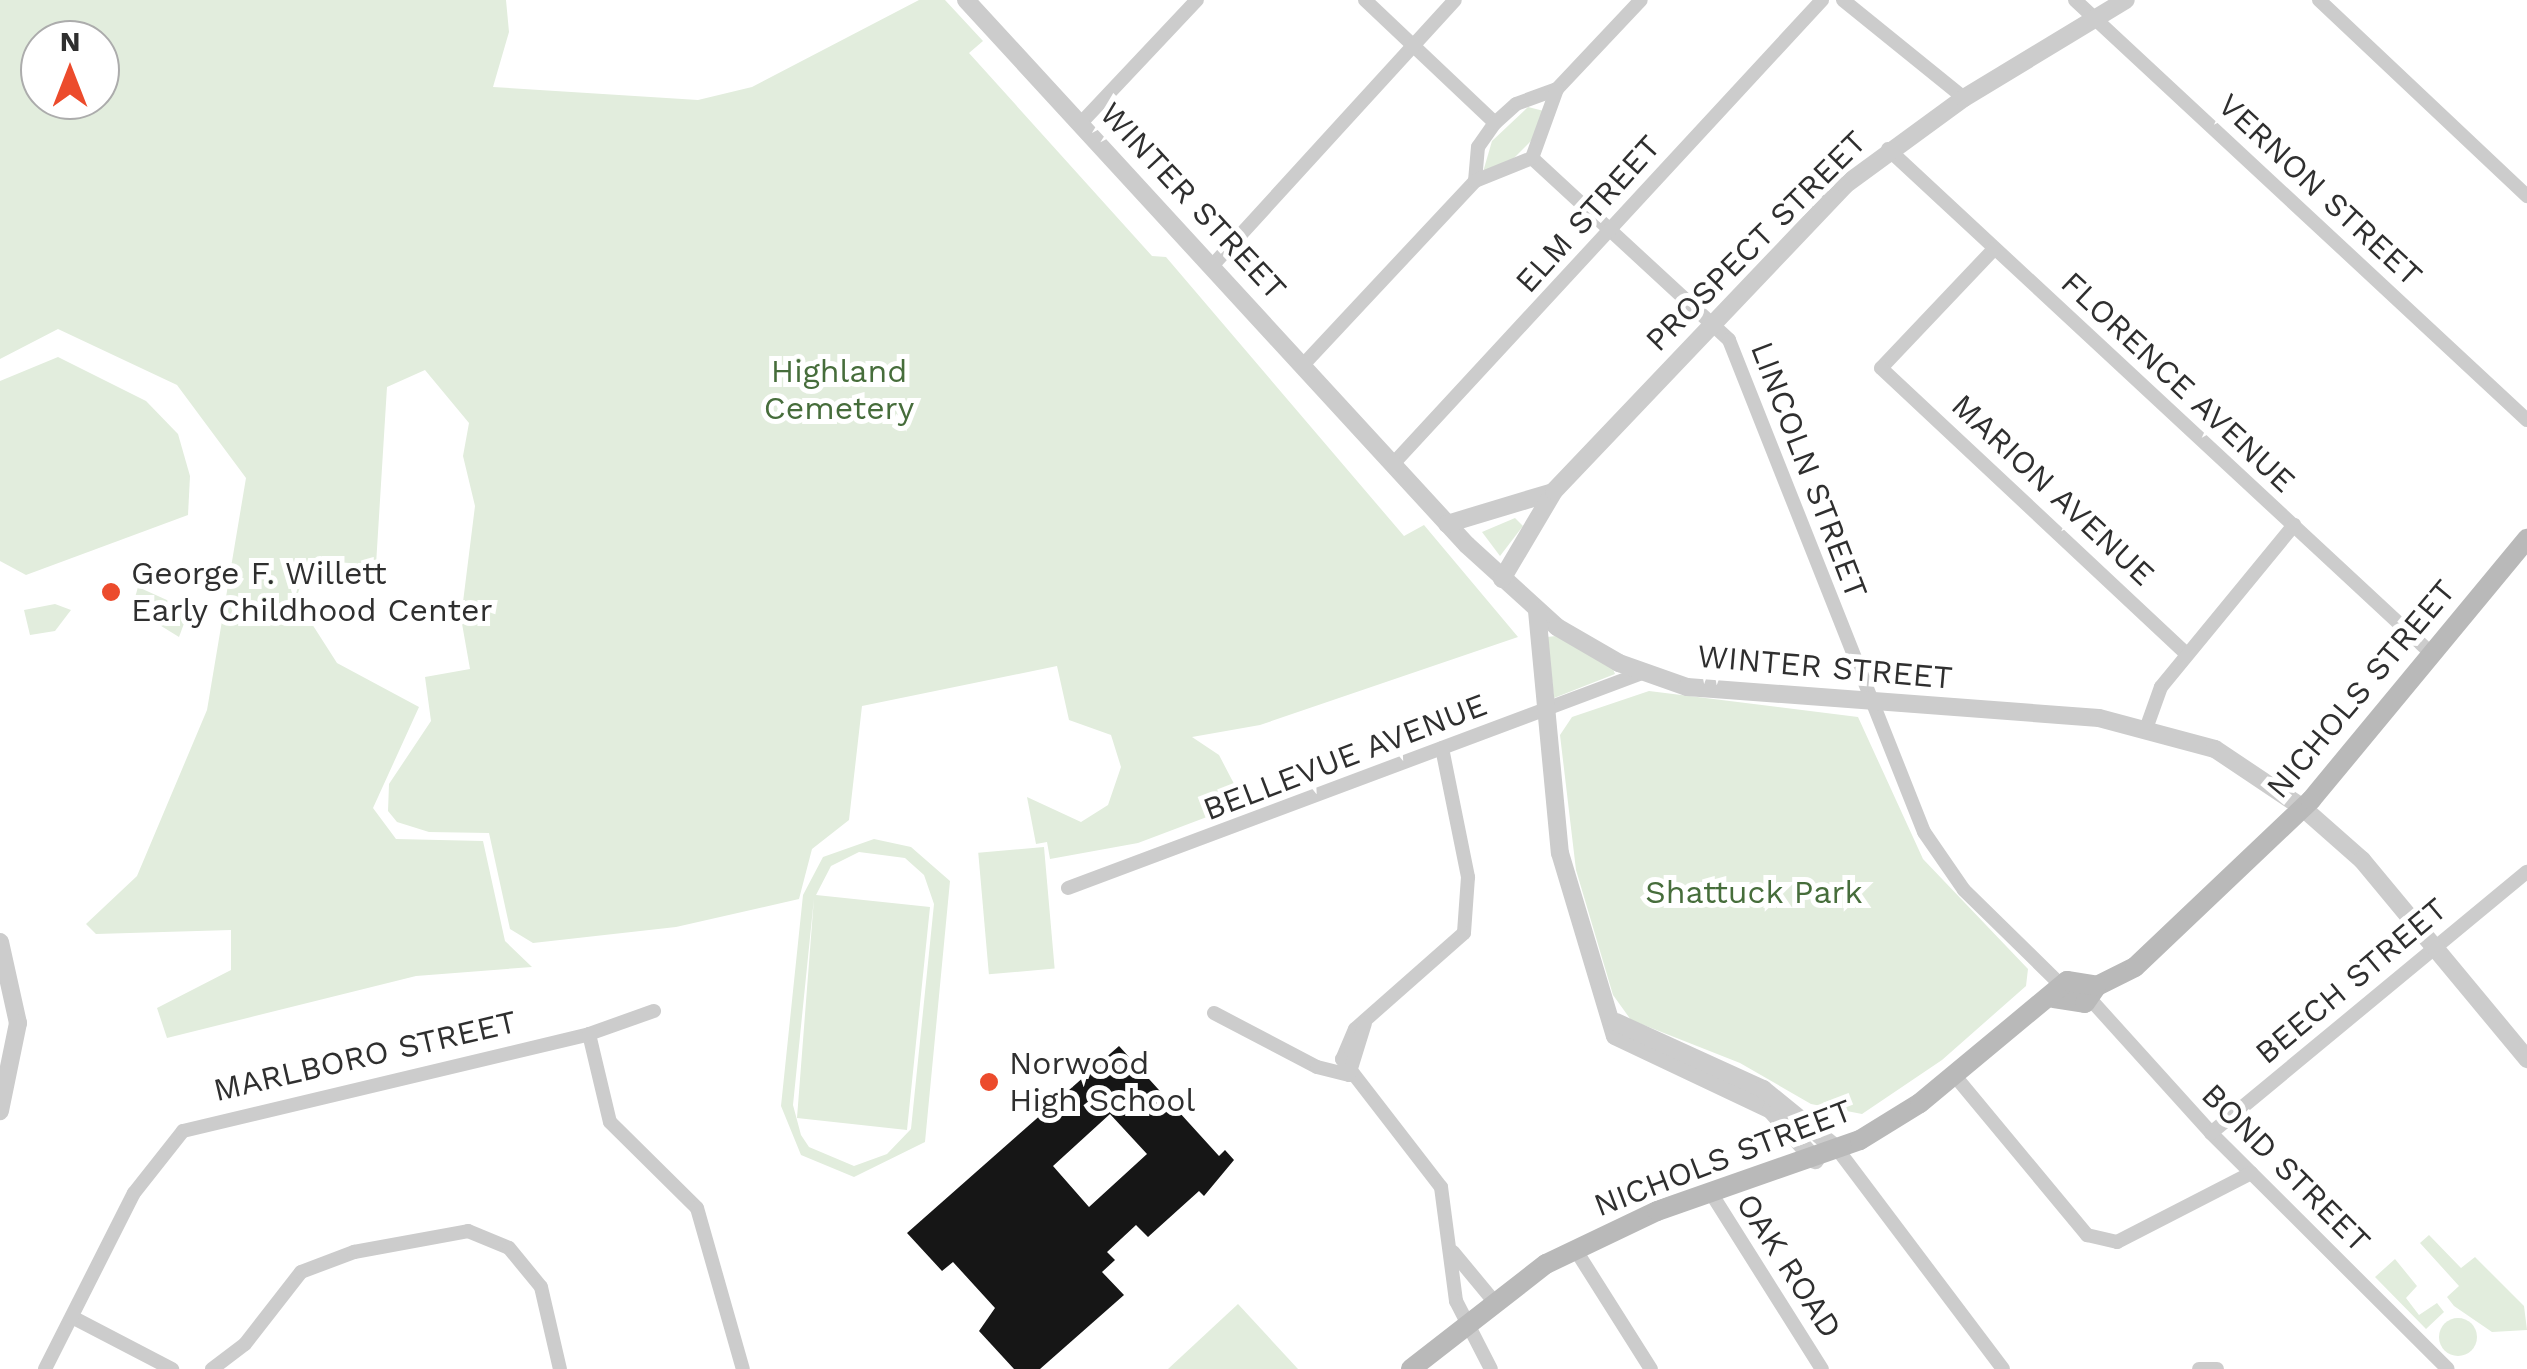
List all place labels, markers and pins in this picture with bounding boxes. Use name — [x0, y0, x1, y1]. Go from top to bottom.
place label: George F. Willett Early Childhood Center — [131, 555, 493, 630]
marker: George F. Willett Early Childhood Center — [100, 581, 122, 603]
place label: Norwood High School — [1009, 1045, 1195, 1120]
marker: Norwood High School — [978, 1071, 1000, 1093]

